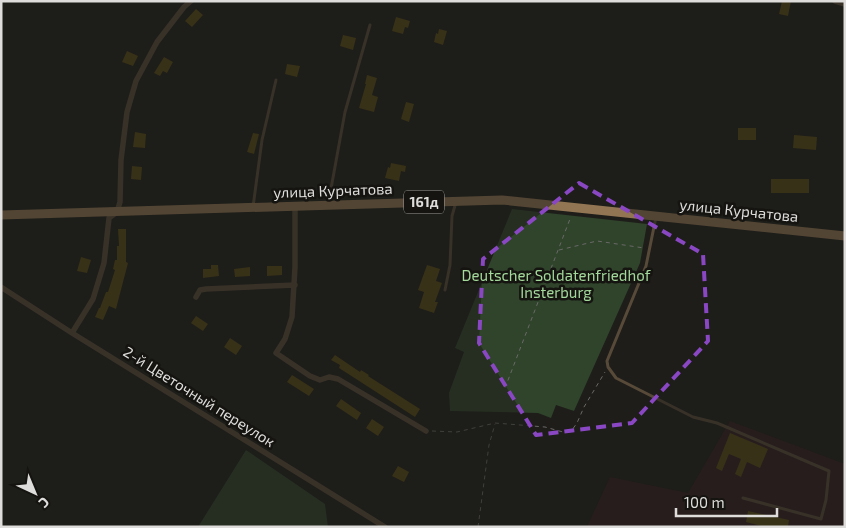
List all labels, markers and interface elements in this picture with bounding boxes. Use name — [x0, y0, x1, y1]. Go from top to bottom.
street label: улица Курчатова — [273, 179, 393, 202]
road number: 161д — [404, 190, 444, 213]
street label: улица Курчатова — [679, 195, 799, 226]
park label: Deutscher Soldatenfriedhof Insterburg — [462, 266, 651, 301]
street label: 2-й Цветочный переулок — [120, 342, 279, 451]
north arrow — [10, 468, 60, 518]
scale bar — [676, 486, 777, 518]
text: 100 m — [684, 493, 725, 511]
text: С — [36, 494, 53, 512]

